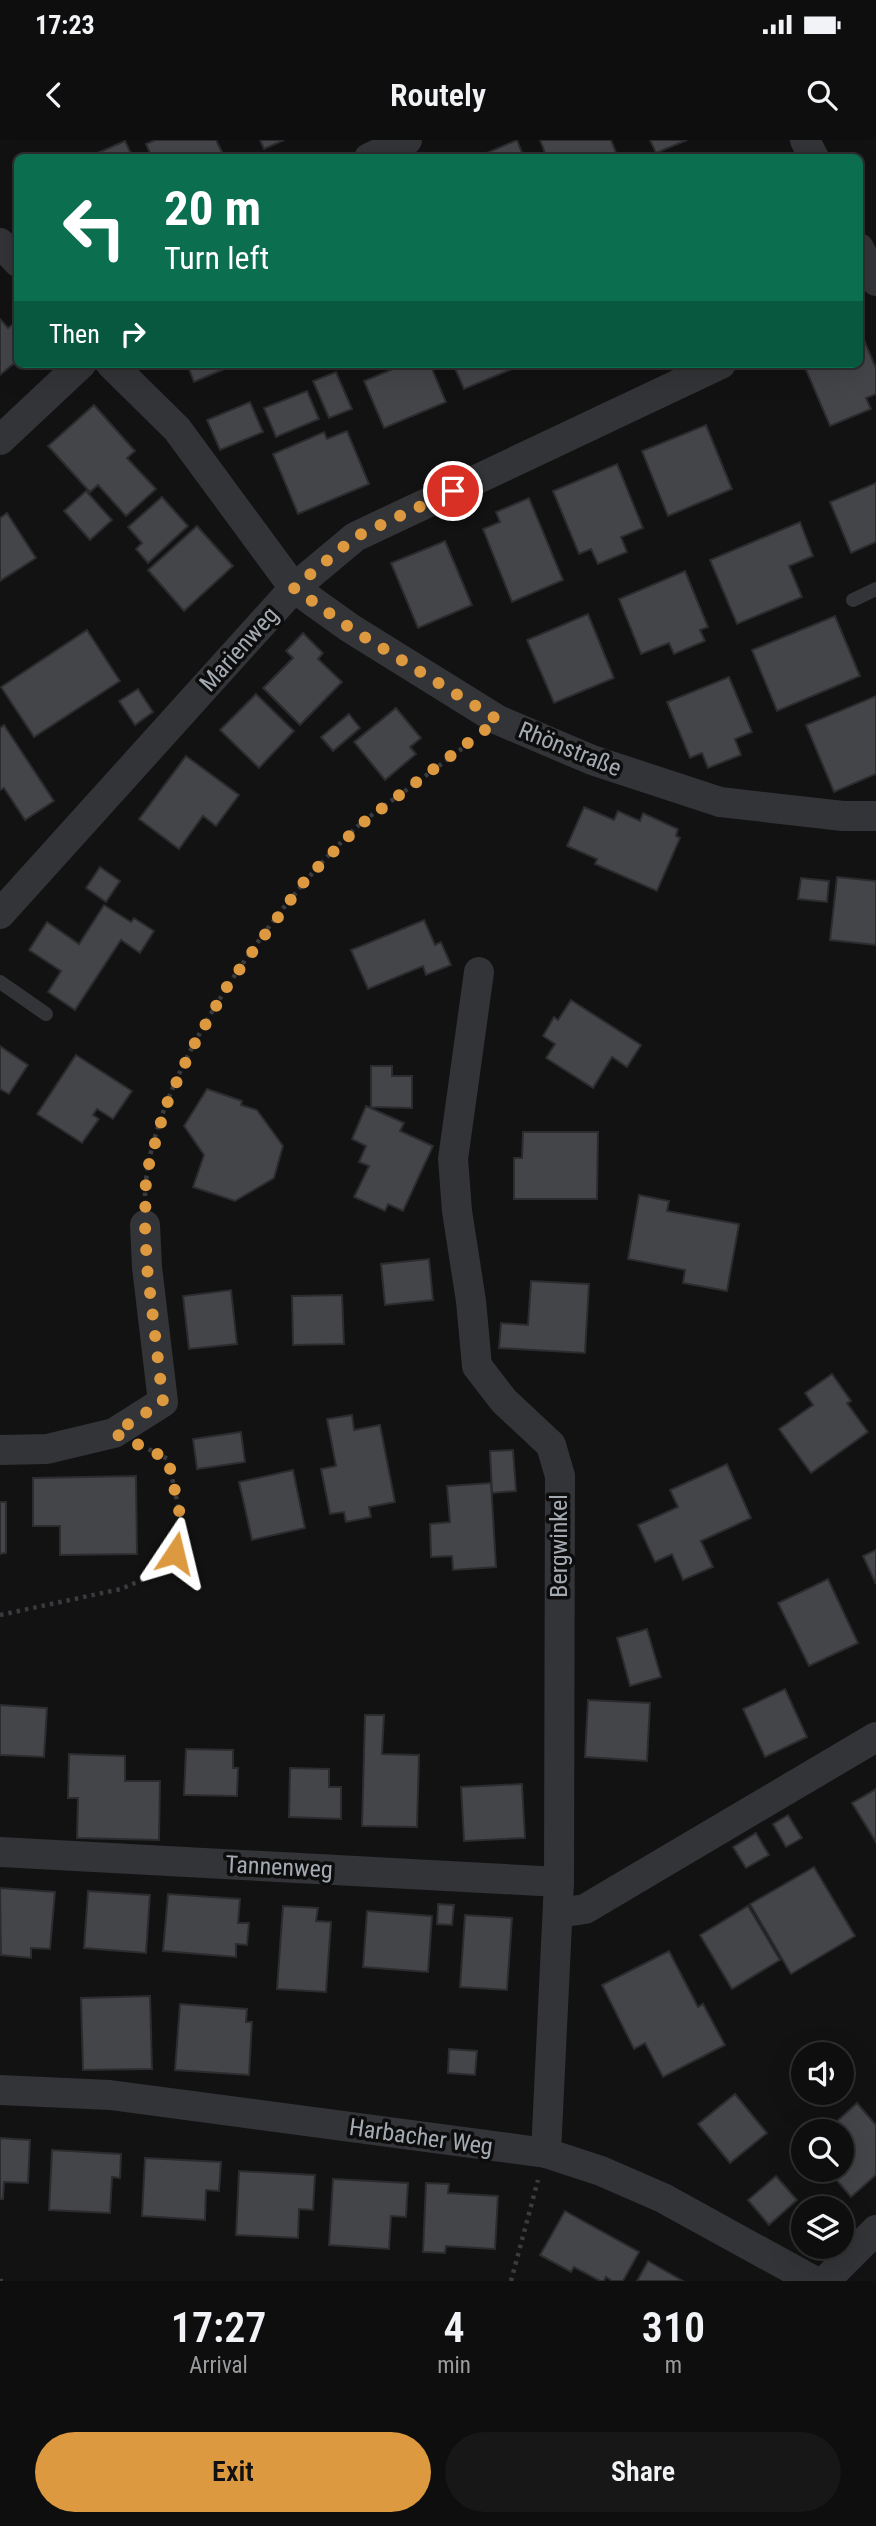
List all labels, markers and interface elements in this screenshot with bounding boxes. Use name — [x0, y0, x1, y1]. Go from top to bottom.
text: 17:23 — [35, 10, 95, 40]
icon: back — [35, 76, 73, 114]
text: Routely — [390, 76, 486, 114]
icon: search — [803, 76, 841, 114]
text: 20 m — [164, 180, 261, 237]
icon: left — [49, 182, 140, 273]
text: Turn left — [164, 239, 269, 277]
icon: right — [114, 315, 152, 353]
text: Then — [49, 319, 100, 349]
pin — [423, 461, 483, 521]
icon: arrive — [434, 472, 472, 510]
street label: Marienweg — [194, 601, 284, 697]
street label: Rhönstraße — [515, 716, 625, 782]
street label: Bergwinkel — [545, 1494, 573, 1598]
position arrow — [138, 1516, 212, 1590]
street label: Tannenweg — [225, 1850, 333, 1884]
map controls — [791, 2042, 854, 2259]
button: sound — [791, 2042, 854, 2105]
street label: Harbacher Weg — [347, 2113, 495, 2161]
button: search — [791, 2119, 854, 2182]
button: layers — [791, 2196, 854, 2259]
text: 17:27 — [171, 2303, 266, 2352]
text: 4 — [444, 2303, 465, 2352]
text: 310 — [642, 2303, 705, 2352]
text: Arrival — [189, 2352, 248, 2379]
text: min — [437, 2352, 471, 2379]
text: m — [665, 2352, 682, 2379]
button: Exit — [35, 2432, 431, 2512]
button: Share — [445, 2432, 841, 2512]

